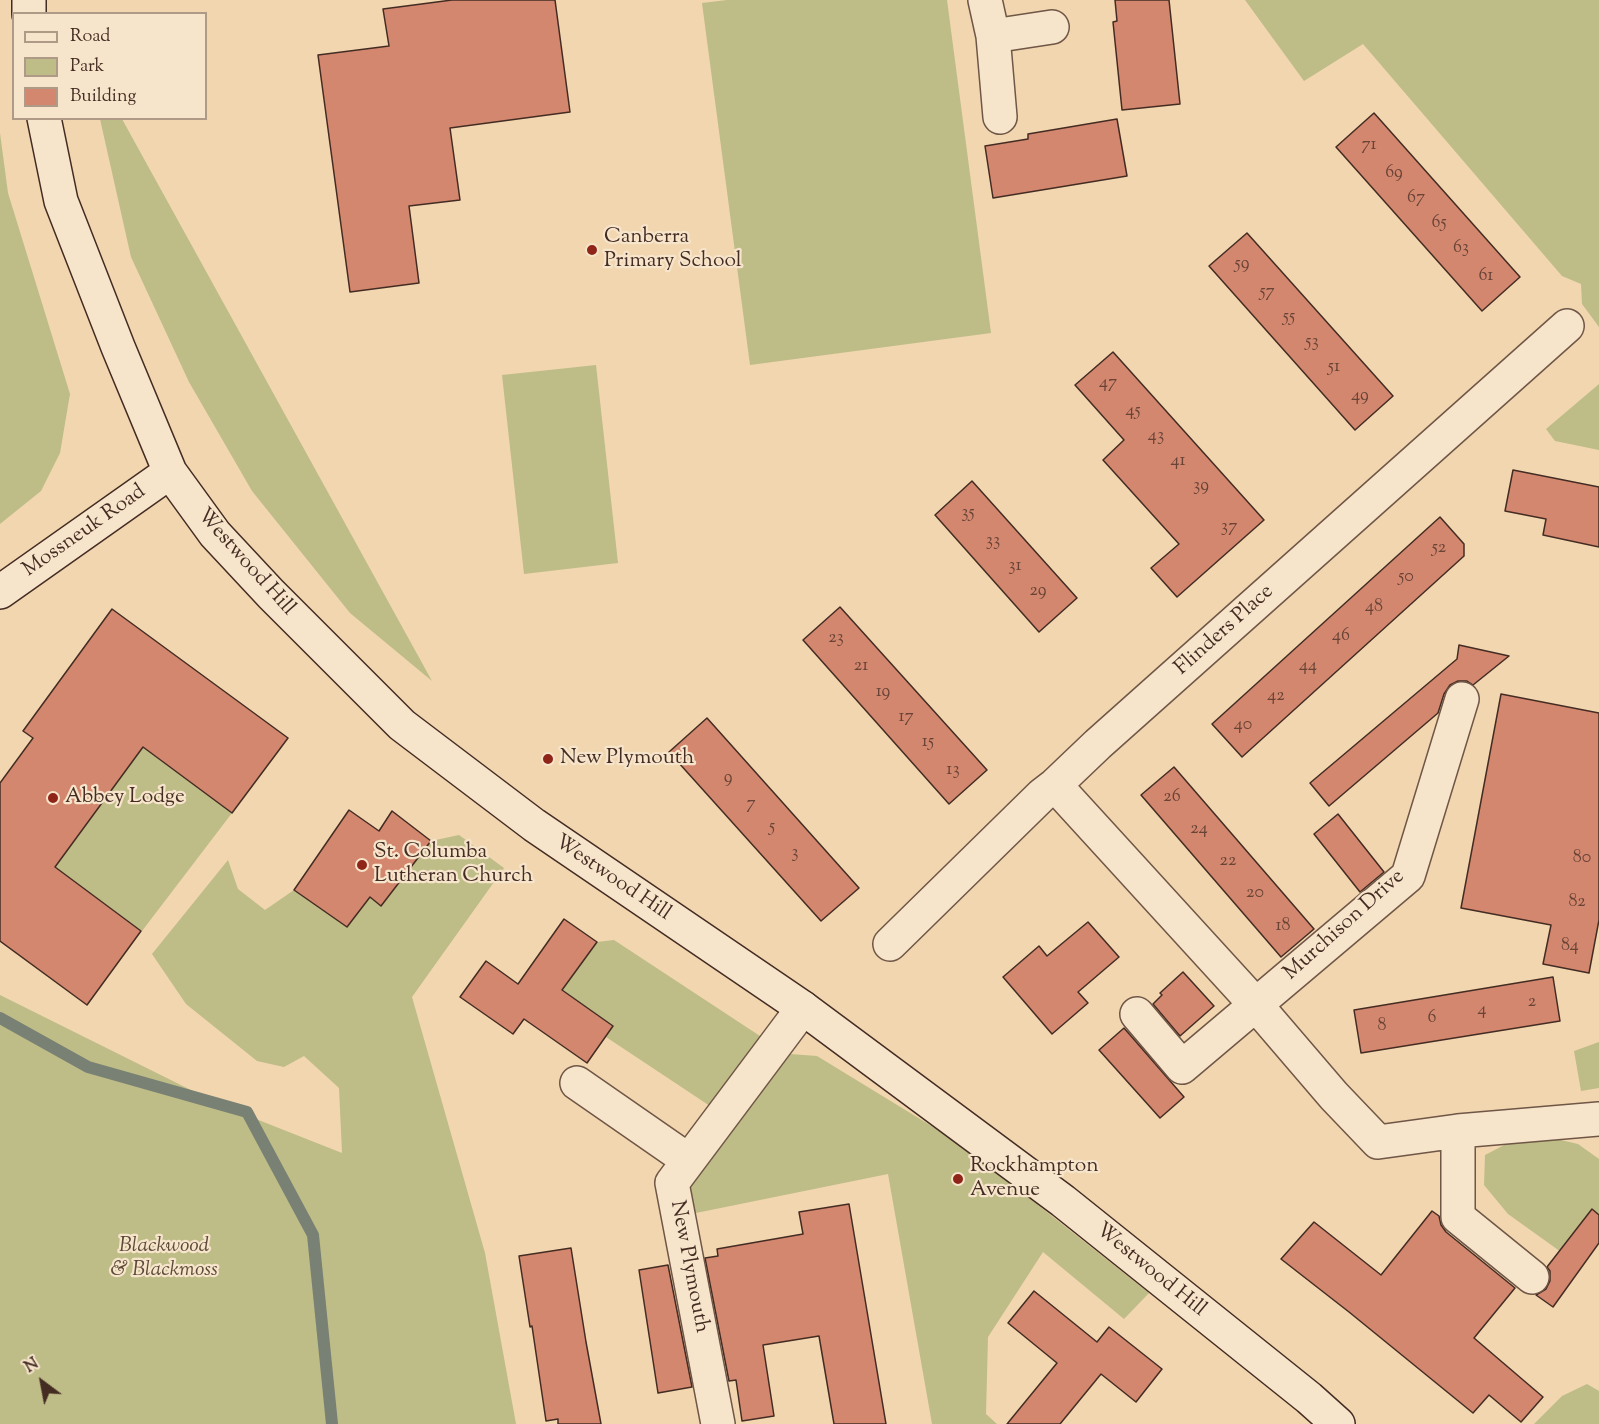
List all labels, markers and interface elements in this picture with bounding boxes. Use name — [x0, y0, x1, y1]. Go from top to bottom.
legend — [12, 12, 207, 120]
text: Road — [70, 24, 110, 50]
text: Park — [70, 54, 104, 80]
text: Building — [70, 84, 136, 110]
house number: 71 — [1361, 135, 1377, 157]
house number: 69 — [1385, 163, 1403, 185]
house number: 67 — [1407, 188, 1425, 210]
house number: 65 — [1431, 213, 1447, 235]
place label: Canberra Primary School — [604, 225, 742, 275]
house number: 63 — [1453, 238, 1469, 260]
marker: Canberra Primary School — [585, 243, 599, 257]
house number: 59 — [1235, 254, 1249, 276]
house number: 61 — [1479, 266, 1493, 288]
house number: 57 — [1259, 282, 1275, 304]
house number: 55 — [1283, 307, 1295, 329]
house number: 53 — [1305, 332, 1319, 354]
house number: 51 — [1328, 357, 1340, 379]
house number: 47 — [1099, 373, 1117, 395]
house number: 49 — [1351, 386, 1369, 408]
house number: 45 — [1125, 401, 1141, 423]
house number: 43 — [1148, 426, 1164, 448]
house number: 41 — [1170, 451, 1186, 473]
house number: 39 — [1193, 476, 1209, 498]
street label: Mossneuk Road — [19, 480, 151, 584]
house number: 35 — [961, 503, 975, 525]
street label: Westwood Hill — [190, 504, 300, 622]
house number: 37 — [1221, 517, 1237, 539]
house number: 33 — [986, 531, 1000, 553]
house number: 52 — [1432, 538, 1446, 560]
house number: 31 — [1008, 556, 1022, 578]
house number: 50 — [1398, 567, 1414, 589]
street label: Flinders Place — [1170, 580, 1280, 682]
house number: 29 — [1029, 581, 1047, 603]
house number: 48 — [1365, 597, 1383, 619]
house number: 46 — [1332, 626, 1350, 648]
house number: 23 — [828, 628, 844, 650]
house number: 21 — [854, 656, 868, 678]
house number: 44 — [1299, 656, 1317, 678]
house number: 19 — [876, 682, 890, 704]
house number: 42 — [1267, 686, 1285, 708]
house number: 17 — [898, 707, 914, 729]
house number: 40 — [1234, 715, 1252, 737]
house number: 15 — [922, 732, 934, 754]
place label: New Plymouth — [560, 746, 694, 772]
marker: New Plymouth — [541, 752, 555, 766]
house number: 13 — [946, 760, 960, 782]
house number: 9 — [724, 768, 732, 790]
place label: Abbey Lodge — [65, 785, 185, 811]
house number: 26 — [1163, 787, 1181, 809]
marker: Abbey Lodge — [46, 791, 60, 805]
house number: 7 — [746, 794, 756, 816]
house number: 5 — [769, 817, 775, 839]
house number: 24 — [1190, 819, 1208, 841]
street label: Westwood Hill — [549, 831, 675, 927]
place label: St. Columba Lutheran Church — [374, 840, 533, 890]
house number: 3 — [791, 843, 799, 865]
house number: 80 — [1573, 848, 1591, 870]
house number: 22 — [1220, 851, 1236, 873]
marker: St. Columba Lutheran Church — [355, 858, 369, 872]
street label: Murchison Drive — [1279, 865, 1411, 987]
house number: 20 — [1246, 883, 1264, 905]
house number: 82 — [1568, 892, 1586, 914]
house number: 18 — [1275, 916, 1291, 938]
house number: 84 — [1561, 936, 1579, 958]
house number: 2 — [1528, 992, 1536, 1014]
house number: 4 — [1477, 1000, 1487, 1022]
house number: 6 — [1428, 1008, 1436, 1030]
house number: 8 — [1378, 1016, 1386, 1038]
place label: Rockhampton Avenue — [970, 1154, 1099, 1204]
marker: Rockhampton Avenue — [951, 1172, 965, 1186]
street label: New Plymouth — [663, 1199, 713, 1335]
street label: Westwood Hill — [1090, 1219, 1210, 1323]
park label: Blackwood & Blackmoss — [110, 1234, 218, 1284]
north arrow — [12, 1352, 72, 1412]
text: N — [21, 1353, 44, 1379]

